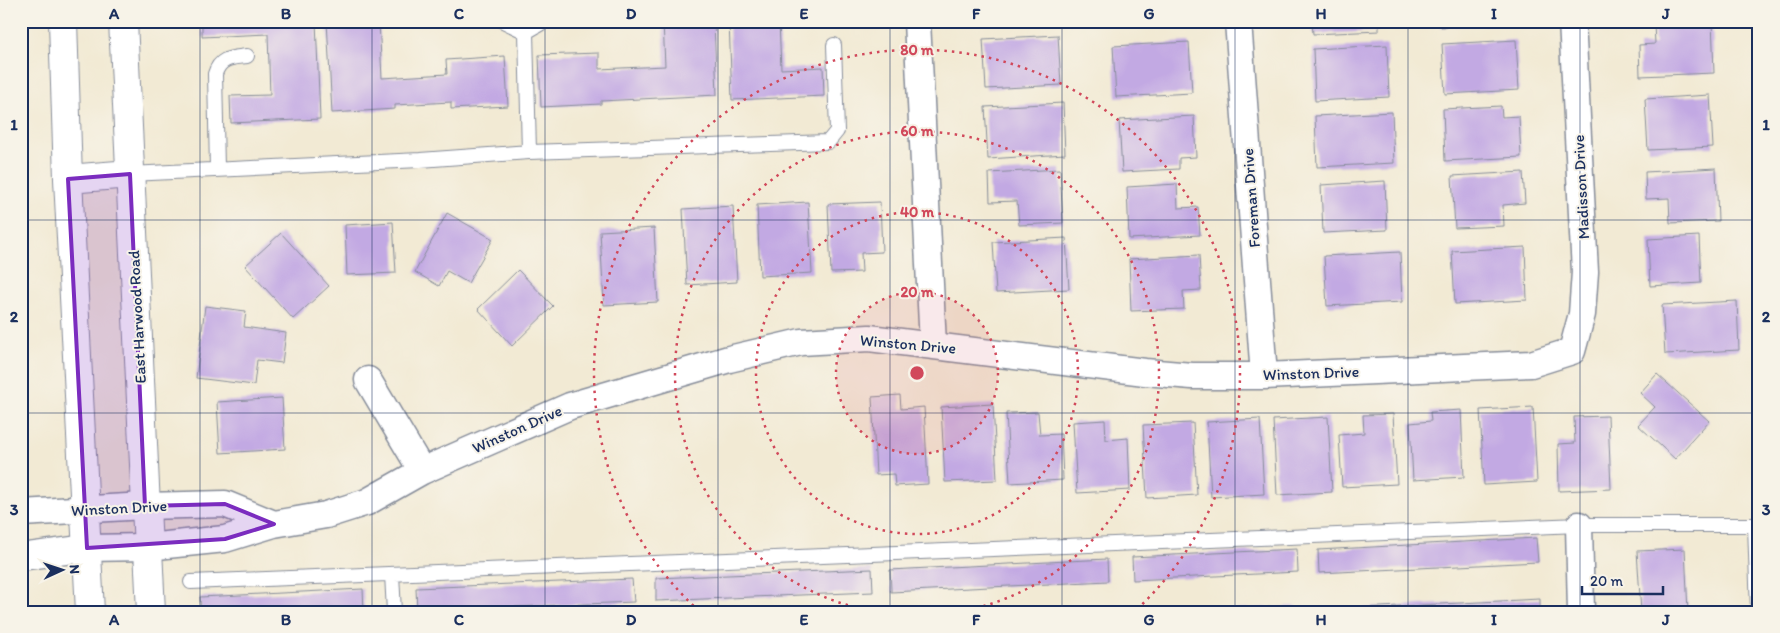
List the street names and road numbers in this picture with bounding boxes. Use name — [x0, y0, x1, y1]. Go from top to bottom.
street label: Madisson Drive — [1569, 134, 1593, 240]
street label: Foreman Drive — [1238, 148, 1264, 248]
street label: East Harwood Road — [124, 250, 150, 384]
street label: Winston Drive — [859, 330, 957, 358]
street label: Winston Drive — [1262, 362, 1360, 384]
street label: Winston Drive — [469, 401, 565, 457]
street label: Winston Drive — [70, 496, 168, 520]

